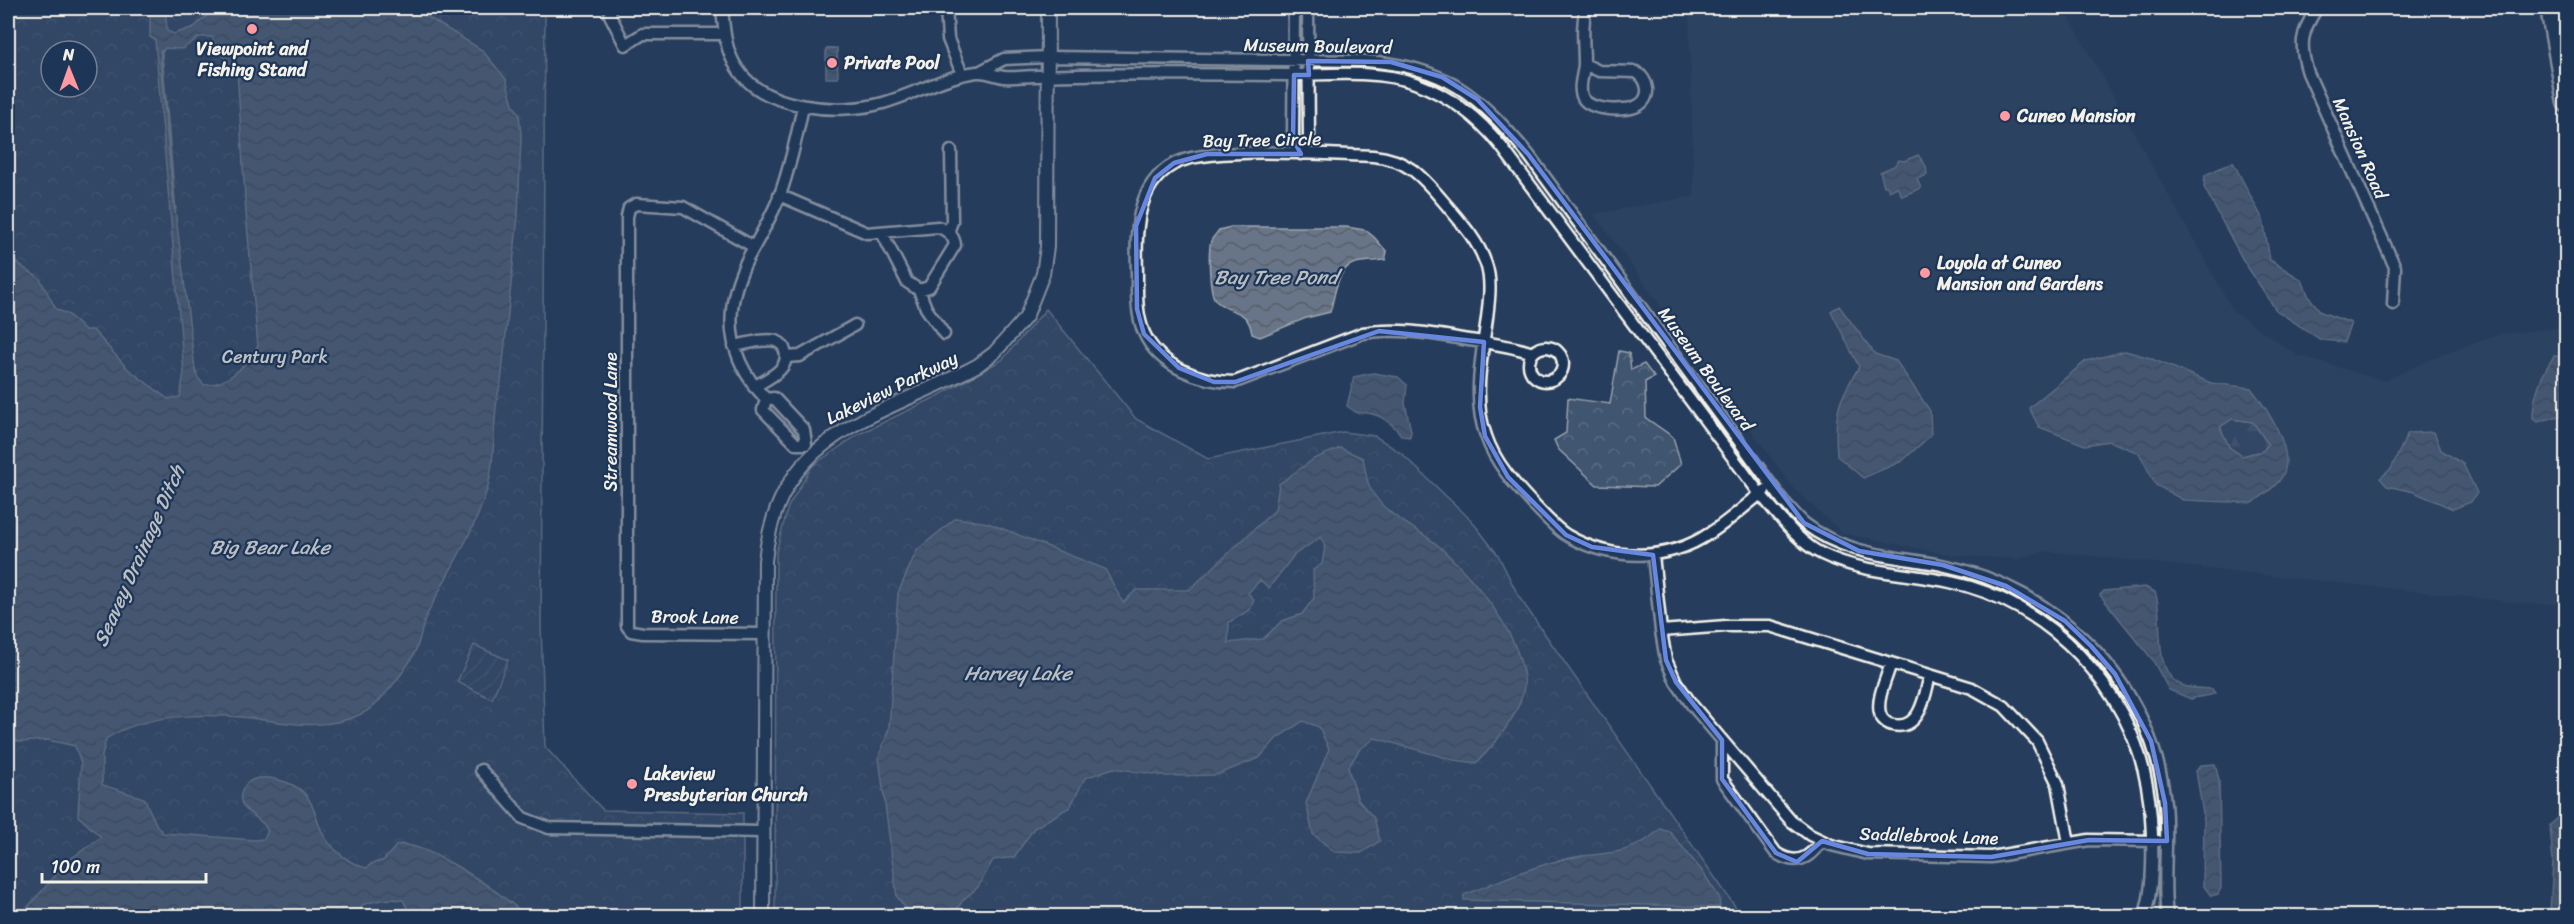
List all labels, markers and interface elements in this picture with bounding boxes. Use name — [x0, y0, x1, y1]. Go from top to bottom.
marker: Viewpoint and Fishing Stand — [245, 22, 259, 36]
street label: Museum Boulevard — [1244, 29, 1394, 63]
place label: Viewpoint and Fishing Stand — [196, 33, 309, 86]
north arrow — [39, 39, 99, 99]
text: N — [62, 40, 75, 69]
place label: Private Pool — [844, 47, 941, 79]
marker: Private Pool — [825, 56, 839, 70]
street label: Mansion Road — [2323, 92, 2397, 206]
place label: Cuneo Mansion — [2016, 100, 2136, 132]
marker: Cuneo Mansion — [1998, 109, 2012, 123]
street label: Bay Tree Circle — [1202, 123, 1322, 157]
place label: Loyola at Cuneo Mansion and Gardens — [1936, 247, 2103, 300]
water label: Bay Tree Pond — [1214, 260, 1343, 295]
marker: Loyola at Cuneo Mansion and Gardens — [1918, 266, 1932, 280]
street label: Museum Boulevard — [1649, 300, 1763, 440]
park label: Century Park — [222, 341, 328, 373]
street label: Lakeview Parkway — [820, 342, 964, 434]
street label: Streamwood Lane — [595, 352, 627, 492]
water label: Seavey Drainage Ditch — [83, 457, 196, 652]
water label: Big Bear Lake — [210, 530, 332, 565]
street label: Brook Lane — [651, 600, 739, 634]
water label: Harvey Lake — [964, 656, 1074, 691]
place label: Lakeview Presbyterian Church — [644, 758, 808, 811]
marker: Lakeview Presbyterian Church — [625, 777, 639, 791]
street label: Saddlebrook Lane — [1859, 818, 1999, 854]
scale bar — [42, 846, 206, 884]
text: 100 m — [51, 851, 100, 883]

